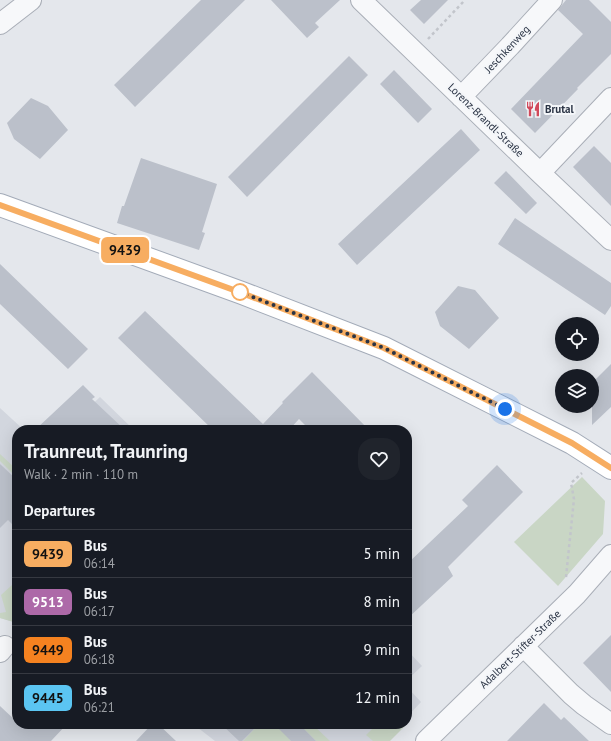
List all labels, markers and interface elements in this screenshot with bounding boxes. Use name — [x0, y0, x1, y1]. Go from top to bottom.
street label: Jeschkenweg — [481, 22, 533, 77]
street label: Lorenz-Brandl-Straße — [445, 80, 527, 160]
restaurant icon: Brutal — [524, 100, 542, 118]
place label: Brutal — [545, 102, 575, 116]
line badge: 9439 — [97, 237, 153, 263]
text: 9439 — [109, 241, 141, 259]
unlabelled marker — [231, 283, 249, 301]
map controls — [555, 317, 599, 413]
button: locate — [555, 317, 599, 361]
button: layers — [555, 369, 599, 413]
your location — [495, 399, 515, 419]
button: heart — [358, 438, 400, 480]
text: Traunreut, Traunring — [24, 439, 188, 463]
text: Walk · 2 min · 110 m — [24, 466, 138, 483]
text: Departures — [24, 501, 95, 520]
text: Bus — [84, 536, 107, 555]
text: 5 min — [363, 544, 400, 563]
text: 9439 — [32, 545, 64, 563]
text: 06:14 — [84, 555, 115, 572]
text: Bus — [84, 584, 107, 603]
text: 8 min — [363, 592, 400, 611]
text: 9513 — [32, 593, 64, 611]
text: 06:17 — [84, 603, 115, 620]
street label: Adalbert-Stifter-Straße — [476, 606, 564, 691]
text: Bus — [84, 632, 107, 651]
text: 9 min — [363, 640, 400, 659]
text: 9449 — [32, 641, 64, 659]
text: 06:18 — [84, 651, 115, 668]
text: Bus — [84, 680, 107, 699]
text: 12 min — [355, 688, 400, 707]
text: 9445 — [32, 689, 64, 707]
text: 06:21 — [84, 699, 115, 716]

